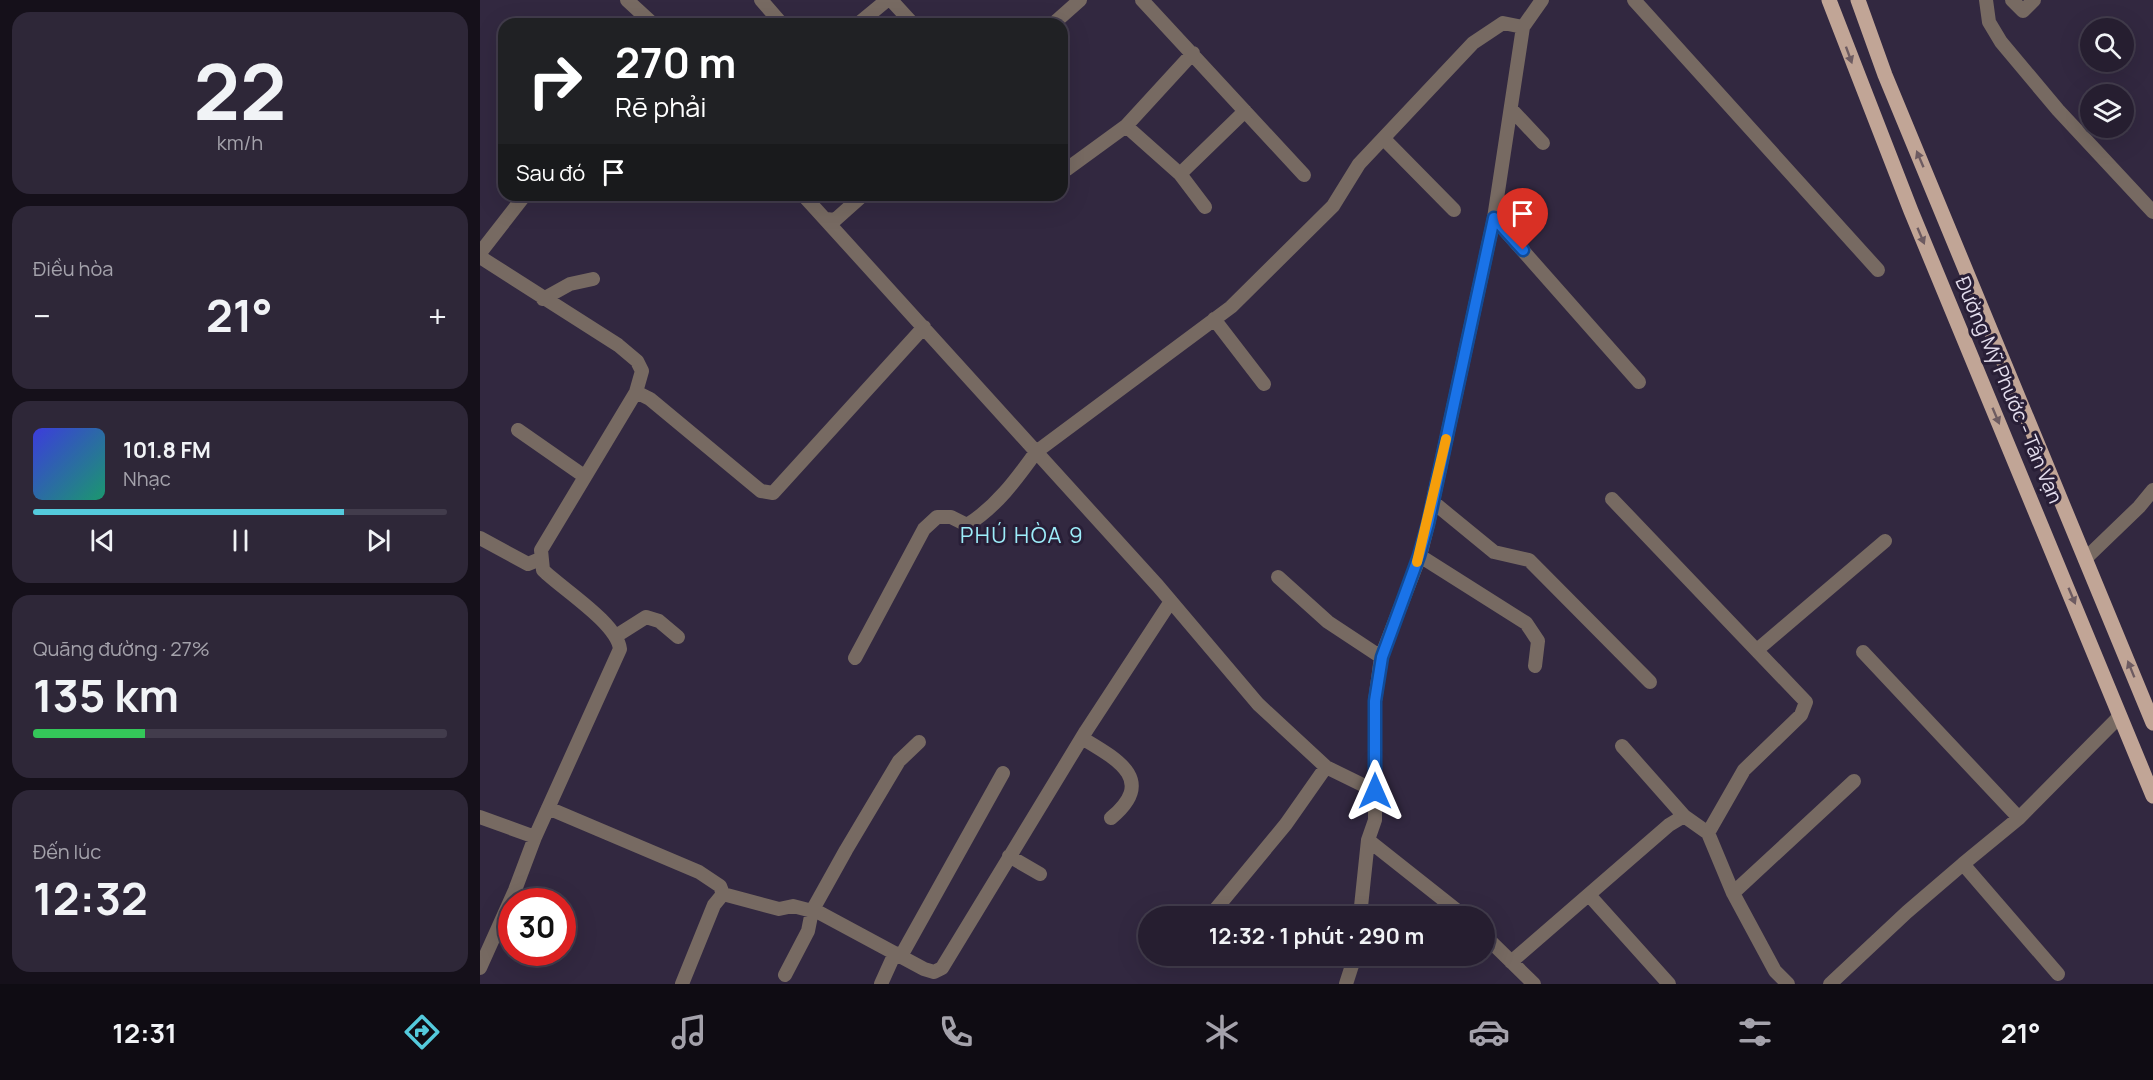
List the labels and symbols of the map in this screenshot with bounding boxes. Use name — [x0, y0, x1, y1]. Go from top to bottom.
one-way arrow — [1845, 46, 1855, 64]
one-way arrow — [1915, 150, 1925, 168]
pin — [1497, 188, 1548, 250]
one-way arrow — [1917, 227, 1926, 245]
street label: Đường Mỹ Phước - Tân Vạn — [1949, 272, 2069, 507]
one-way arrow — [1992, 407, 2002, 425]
district label: PHÚ HÒA 9 — [960, 520, 1084, 550]
one-way arrow — [2067, 587, 2077, 605]
one-way arrow — [2126, 660, 2136, 678]
position arrow — [1343, 759, 1407, 823]
speed limit sign: 30 — [498, 888, 576, 966]

